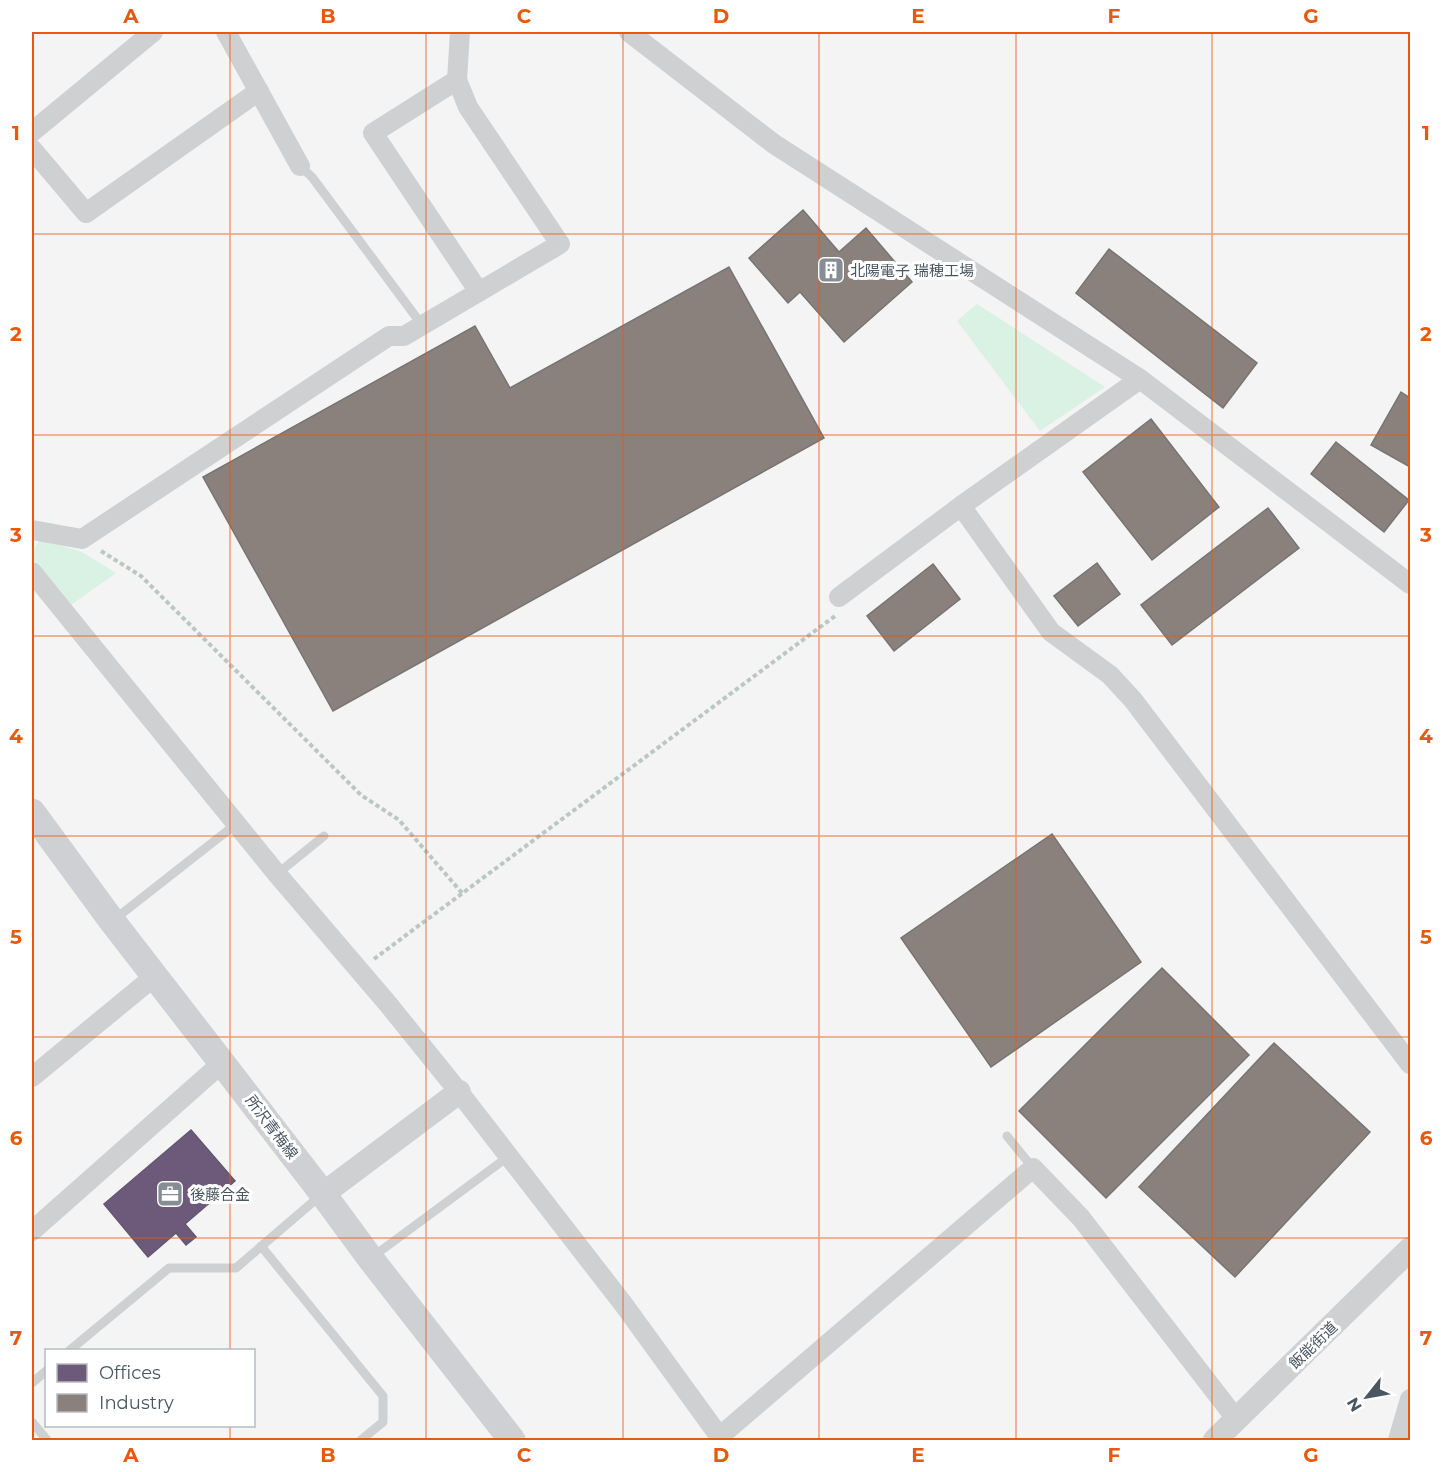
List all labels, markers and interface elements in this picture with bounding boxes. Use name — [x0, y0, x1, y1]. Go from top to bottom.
text: A — [122, 4, 139, 28]
text: B — [320, 4, 336, 28]
text: C — [517, 4, 532, 28]
text: D — [713, 4, 729, 28]
text: E — [911, 4, 925, 28]
text: F — [1108, 4, 1121, 28]
text: G — [1303, 4, 1319, 28]
text: 1 — [12, 121, 20, 145]
text: 1 — [1422, 121, 1430, 145]
building icon: 北陽電子 瑞穂工場 — [816, 255, 846, 285]
place label: 北陽電子 瑞穂工場 — [850, 261, 974, 280]
text: 2 — [10, 322, 22, 346]
text: 2 — [1420, 322, 1432, 346]
text: 3 — [9, 523, 22, 547]
text: 3 — [1419, 523, 1432, 547]
text: 4 — [9, 724, 23, 748]
text: 4 — [1419, 724, 1433, 748]
text: 5 — [10, 925, 22, 949]
text: 5 — [1420, 925, 1432, 949]
street label: 所沢青梅線 — [242, 1091, 302, 1163]
text: 6 — [10, 1126, 23, 1150]
text: 6 — [1420, 1126, 1433, 1150]
office icon: 後藤合金 — [155, 1179, 185, 1209]
place label: 後藤合金 — [190, 1185, 250, 1204]
street label: 飯能街道 — [1285, 1317, 1341, 1373]
text: 7 — [10, 1326, 22, 1350]
text: 7 — [1420, 1326, 1432, 1350]
legend — [45, 1349, 255, 1427]
text: Offices — [99, 1362, 161, 1384]
north arrow — [1337, 1367, 1397, 1427]
text: Industry — [99, 1392, 174, 1414]
text: N — [1343, 1394, 1366, 1415]
text: A — [122, 1443, 139, 1467]
text: B — [320, 1443, 336, 1467]
text: C — [517, 1443, 532, 1467]
text: D — [713, 1443, 729, 1467]
text: E — [911, 1443, 925, 1467]
text: F — [1108, 1443, 1121, 1467]
text: G — [1303, 1443, 1319, 1467]

